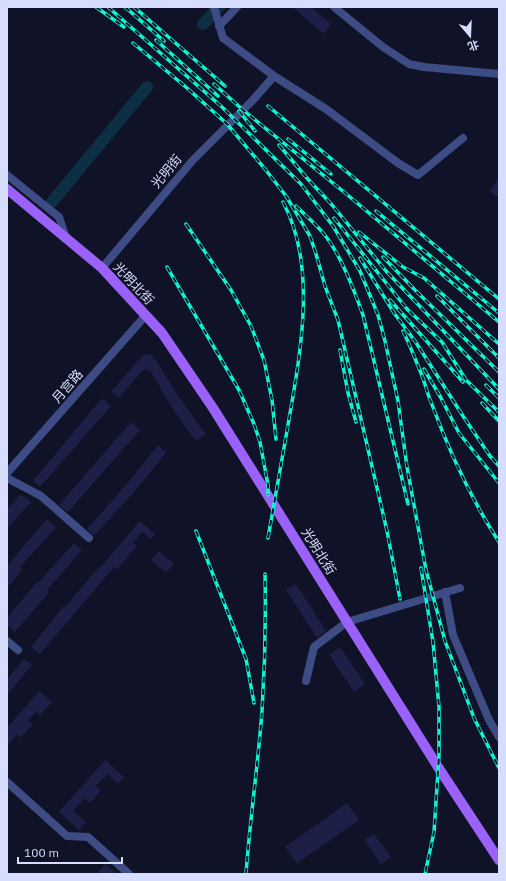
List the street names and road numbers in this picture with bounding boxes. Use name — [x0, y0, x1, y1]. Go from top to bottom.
street label: 光明街 — [147, 151, 185, 192]
street label: 光明北街 — [110, 259, 158, 308]
street label: 月宫路 — [48, 366, 87, 407]
street label: 光明北街 — [298, 525, 340, 578]

